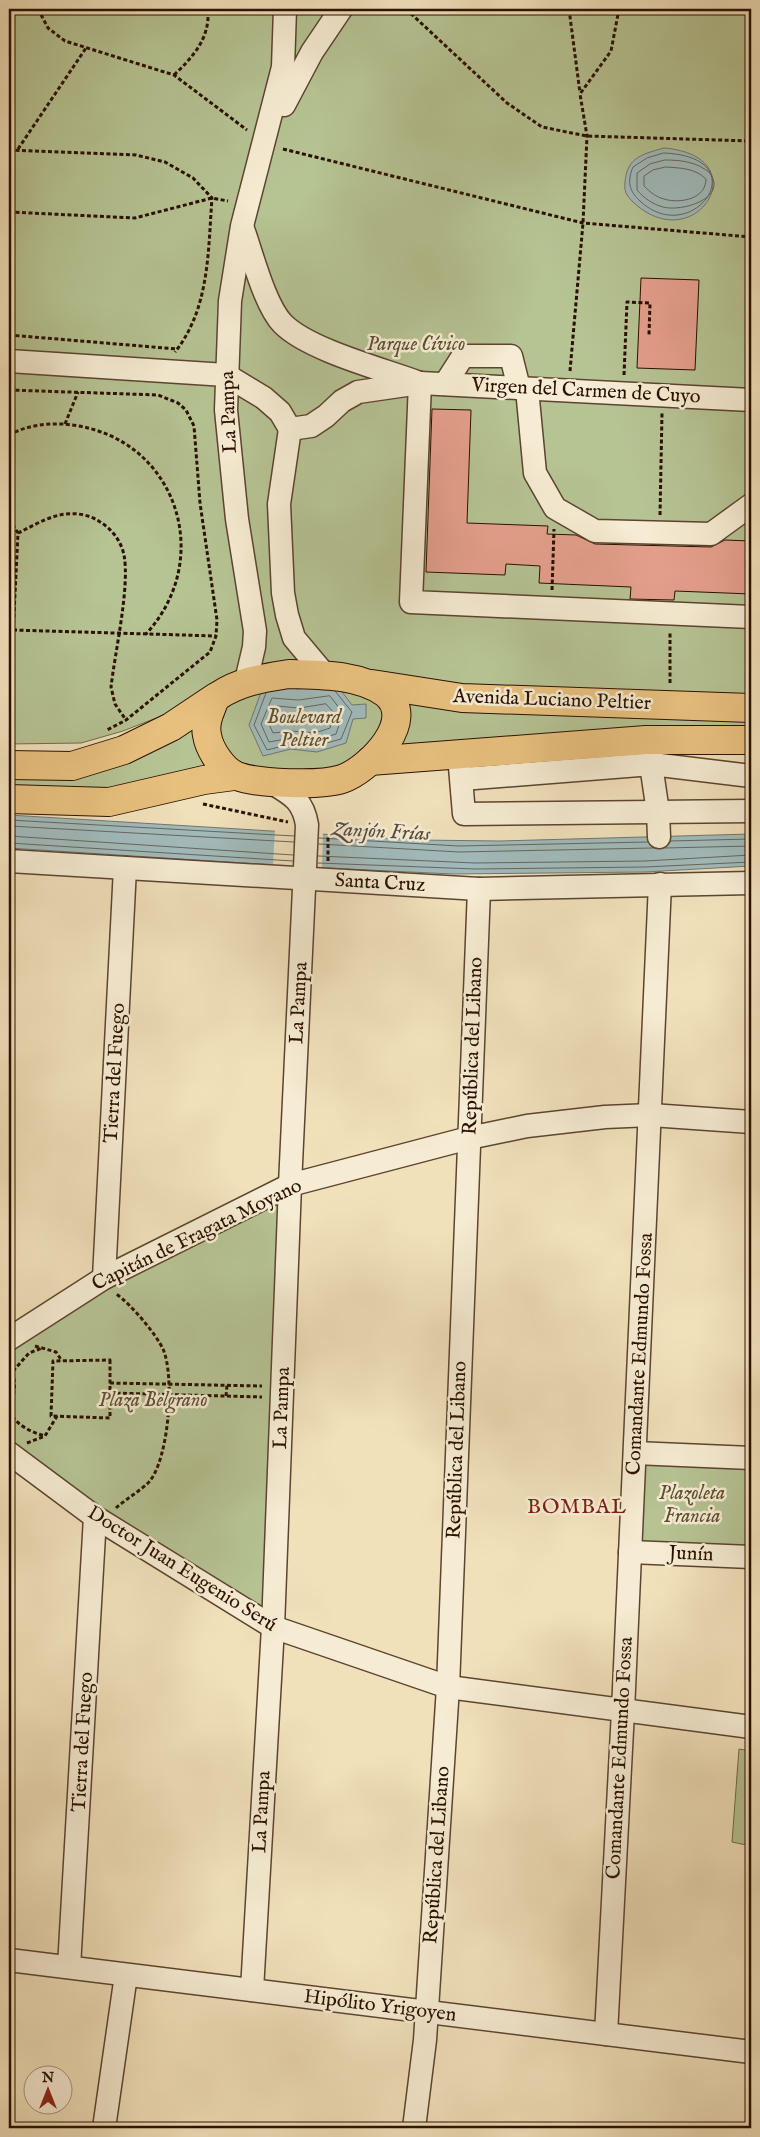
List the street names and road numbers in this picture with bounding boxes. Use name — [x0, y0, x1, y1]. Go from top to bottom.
street label: La Pampa — [215, 370, 243, 454]
street label: Virgen del Carmen de Cuyo — [470, 372, 701, 409]
street label: Avenida Luciano Peltier — [452, 684, 652, 716]
street label: Santa Cruz — [334, 868, 426, 898]
street label: República del Libano — [457, 956, 489, 1136]
street label: La Pampa — [284, 961, 314, 1045]
street label: Tierra del Fuego — [99, 1002, 131, 1144]
street label: Capitán de Fragata Moyano — [88, 1173, 306, 1297]
street label: Comandante Edmundo Fossa — [621, 1232, 659, 1476]
street label: República del Libano — [441, 1360, 473, 1540]
street label: La Pampa — [268, 1366, 296, 1450]
street label: Doctor Juan Eugenio Serú — [83, 1500, 281, 1638]
street label: Junín — [666, 1541, 714, 1567]
street label: Comandante Edmundo Fossa — [601, 1636, 639, 1880]
street label: Tierra del Fuego — [67, 1671, 99, 1813]
street label: República del Libano — [418, 1765, 456, 1945]
street label: La Pampa — [247, 1770, 277, 1854]
street label: Hipólito Yrigoyen — [302, 1984, 458, 2028]

